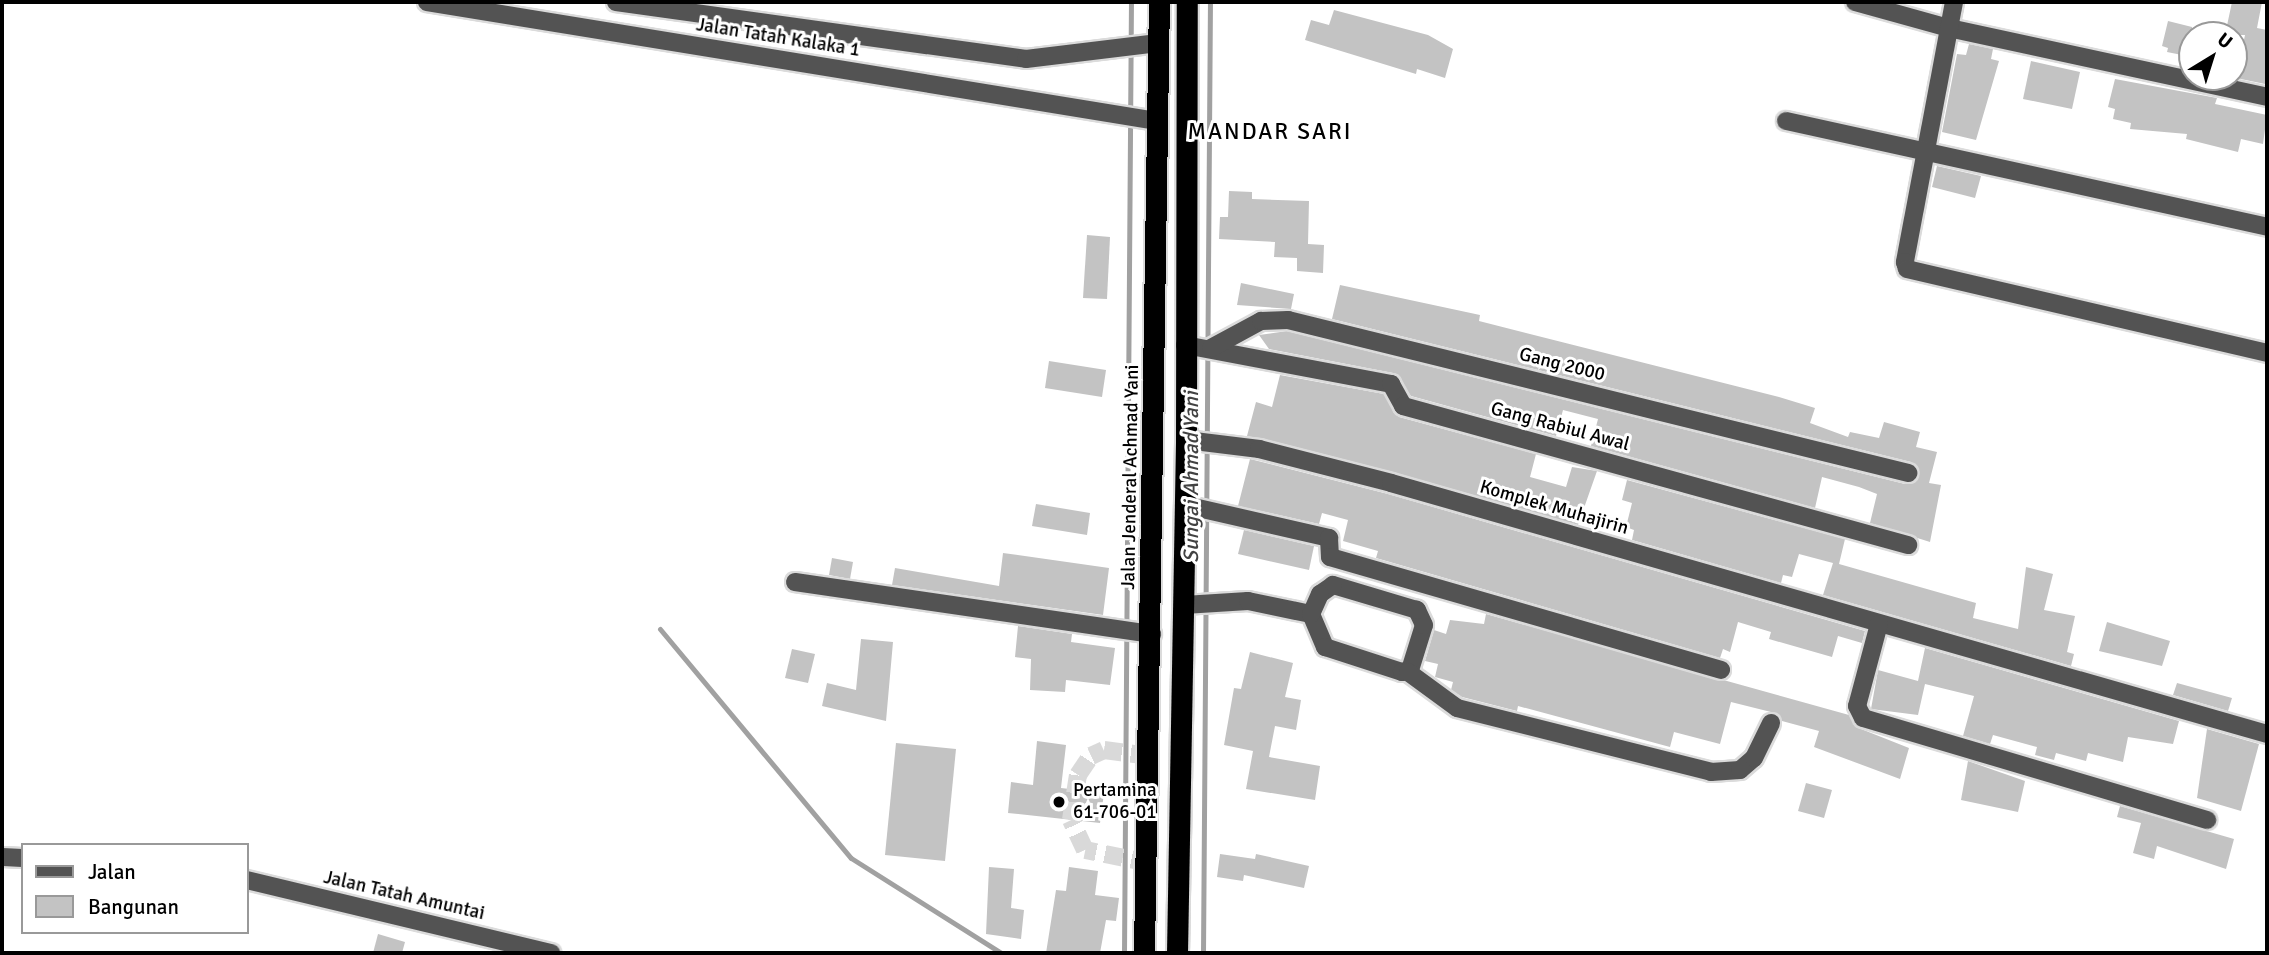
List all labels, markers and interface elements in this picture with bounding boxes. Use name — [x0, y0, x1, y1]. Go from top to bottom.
street label: Jalan Tatah Kalaka 1 — [695, 14, 861, 62]
north arrow — [2178, 21, 2248, 91]
text: U — [2212, 28, 2237, 54]
district label: MANDAR SARI — [1189, 118, 1351, 146]
street label: Gang 2000 — [1517, 343, 1607, 387]
street label: Jalan Jenderal Achmad Yani — [1118, 364, 1144, 590]
water label: Sungai Ahmad Yani — [1178, 391, 1204, 563]
street label: Gang Rabiul Awal — [1488, 398, 1632, 456]
street label: Komplek Muhajirin — [1477, 476, 1631, 540]
place label: Pertamina 61-706-01 — [1073, 780, 1157, 824]
marker: Pertamina 61-706-01 — [1051, 794, 1067, 810]
legend — [21, 843, 248, 934]
text: Jalan — [88, 859, 136, 885]
street label: Jalan Tatah Amuntai — [321, 866, 487, 926]
text: Bangunan — [88, 894, 179, 920]

